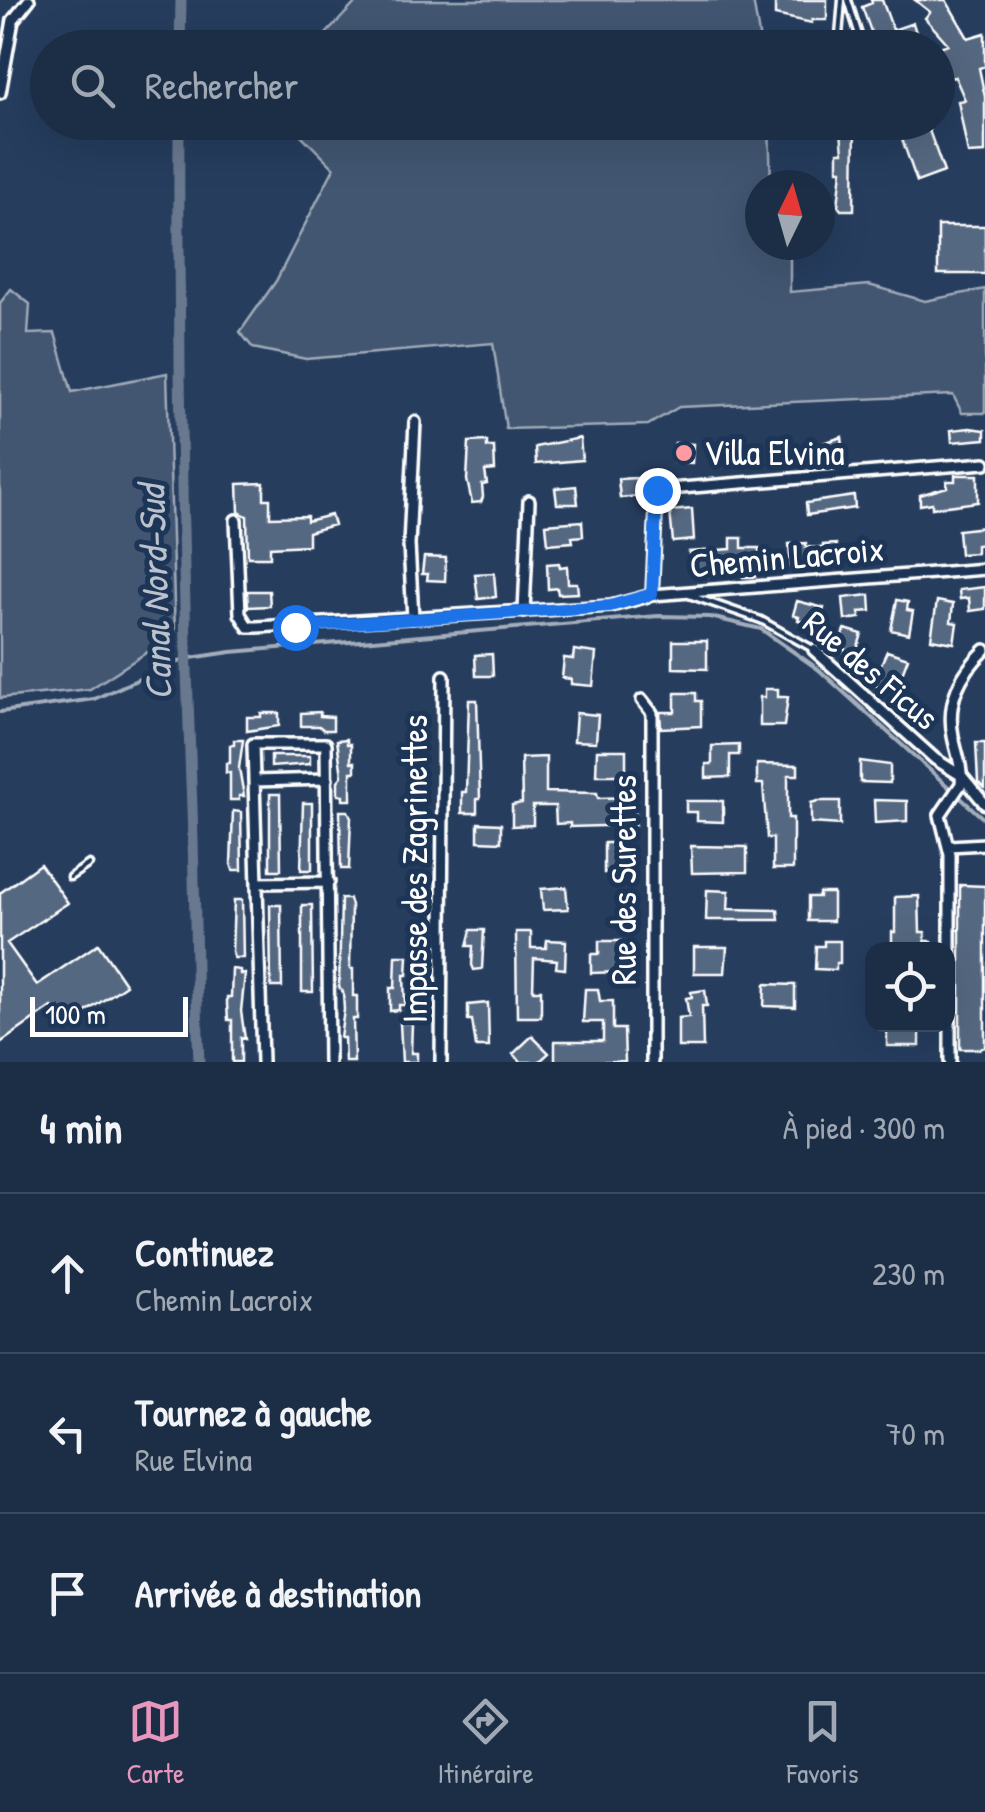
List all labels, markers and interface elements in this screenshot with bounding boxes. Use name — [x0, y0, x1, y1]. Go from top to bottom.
search box — [30, 30, 955, 140]
icon: search — [65, 58, 120, 113]
text: Rechercher — [145, 59, 298, 111]
north arrow — [745, 170, 835, 260]
place label: Villa Elvina — [704, 429, 845, 476]
marker: Villa Elvina — [673, 442, 695, 464]
route end — [635, 468, 681, 514]
water label: Canal Nord-Sud — [124, 480, 184, 701]
street label: Chemin Lacroix — [688, 525, 886, 588]
street label: Rue des Ficus — [794, 599, 949, 740]
route start — [273, 605, 319, 651]
street label: Impasse des Zagrinettes — [391, 715, 438, 1023]
street label: Rue des Surettes — [600, 775, 647, 985]
map controls — [865, 942, 955, 1032]
button: locate — [865, 942, 955, 1032]
scale bar — [30, 992, 188, 1036]
text: 100 m — [45, 995, 106, 1033]
text: 4 min — [40, 1099, 122, 1156]
text: À pied · 300 m — [783, 1106, 945, 1149]
text: Continuez — [135, 1226, 274, 1278]
icon: ahead — [40, 1246, 95, 1301]
text: 230 m — [872, 1252, 945, 1295]
text: Chemin Lacroix — [135, 1278, 313, 1321]
text: Tournez à gauche — [135, 1386, 372, 1438]
icon: left — [40, 1406, 95, 1461]
text: 70 m — [886, 1412, 945, 1455]
text: Rue Elvina — [135, 1438, 252, 1481]
icon: arrive — [40, 1566, 95, 1621]
text: Arrivée à destination — [135, 1567, 421, 1619]
tab: Carte — [127, 1694, 184, 1792]
tab: Itinéraire — [437, 1694, 534, 1792]
tab: Favoris — [787, 1694, 858, 1792]

